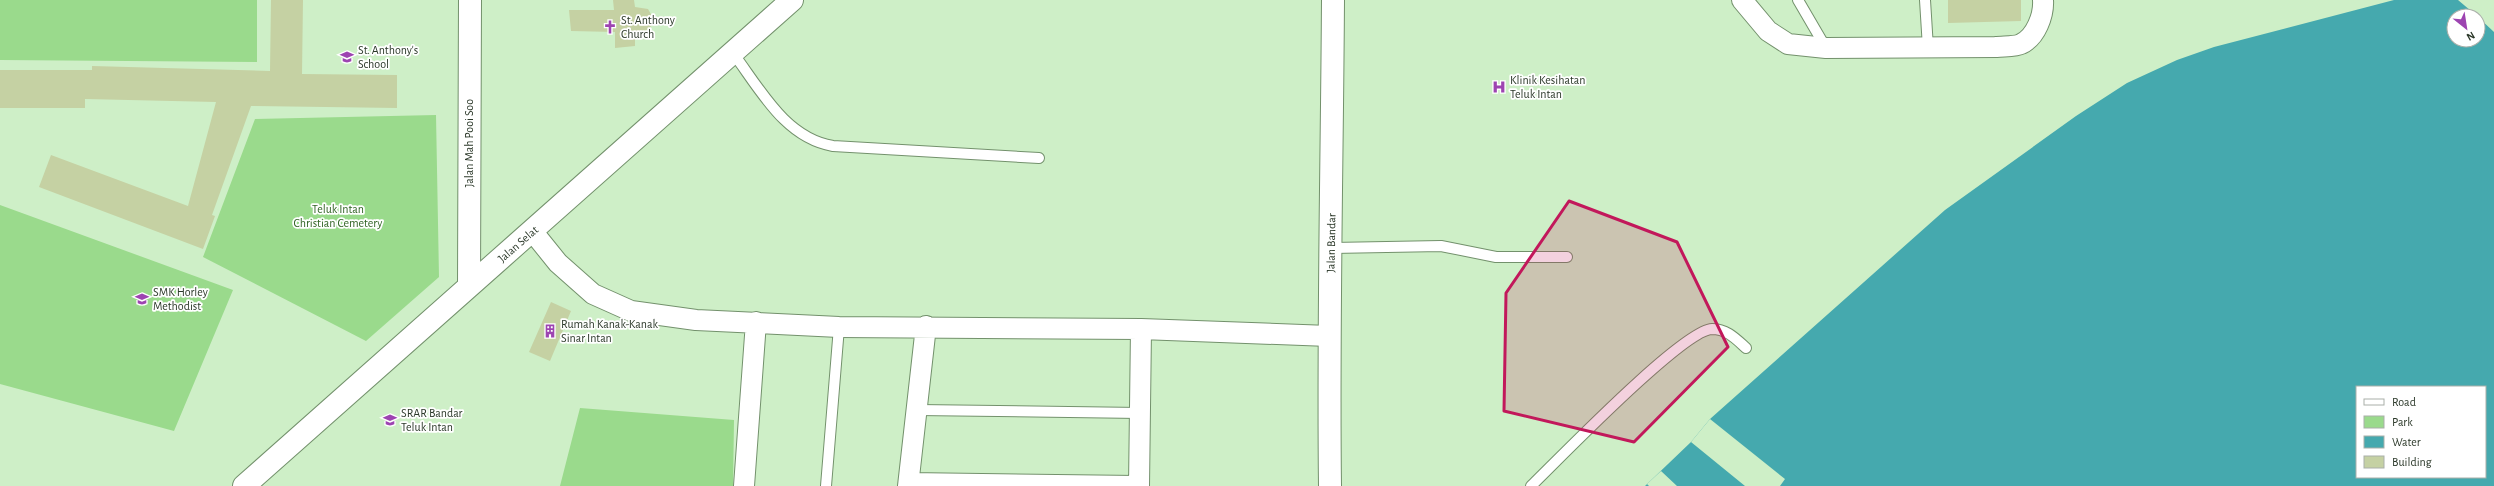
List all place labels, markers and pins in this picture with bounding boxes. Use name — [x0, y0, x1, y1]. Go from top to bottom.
place label: St. Anthony Church — [621, 14, 675, 40]
church icon: St. Anthony Church — [602, 19, 618, 35]
place label: St. Anthony's School — [358, 44, 418, 70]
school or university icon: St. Anthony's School — [339, 49, 355, 65]
place label: Klinik Kesihatan Teluk Intan — [1510, 74, 1585, 100]
hospital icon: Klinik Kesihatan Teluk Intan — [1491, 79, 1507, 95]
place label: SMK Horley Methodist — [153, 286, 208, 312]
school or university icon: SMK Horley Methodist — [134, 291, 150, 307]
place label: Rumah Kanak-Kanak Sinar Intan — [561, 318, 658, 344]
building icon: Rumah Kanak-Kanak Sinar Intan — [542, 323, 558, 339]
place label: SRAR Bandar Teluk Intan — [401, 407, 463, 433]
school or university icon: SRAR Bandar Teluk Intan — [382, 412, 398, 428]

